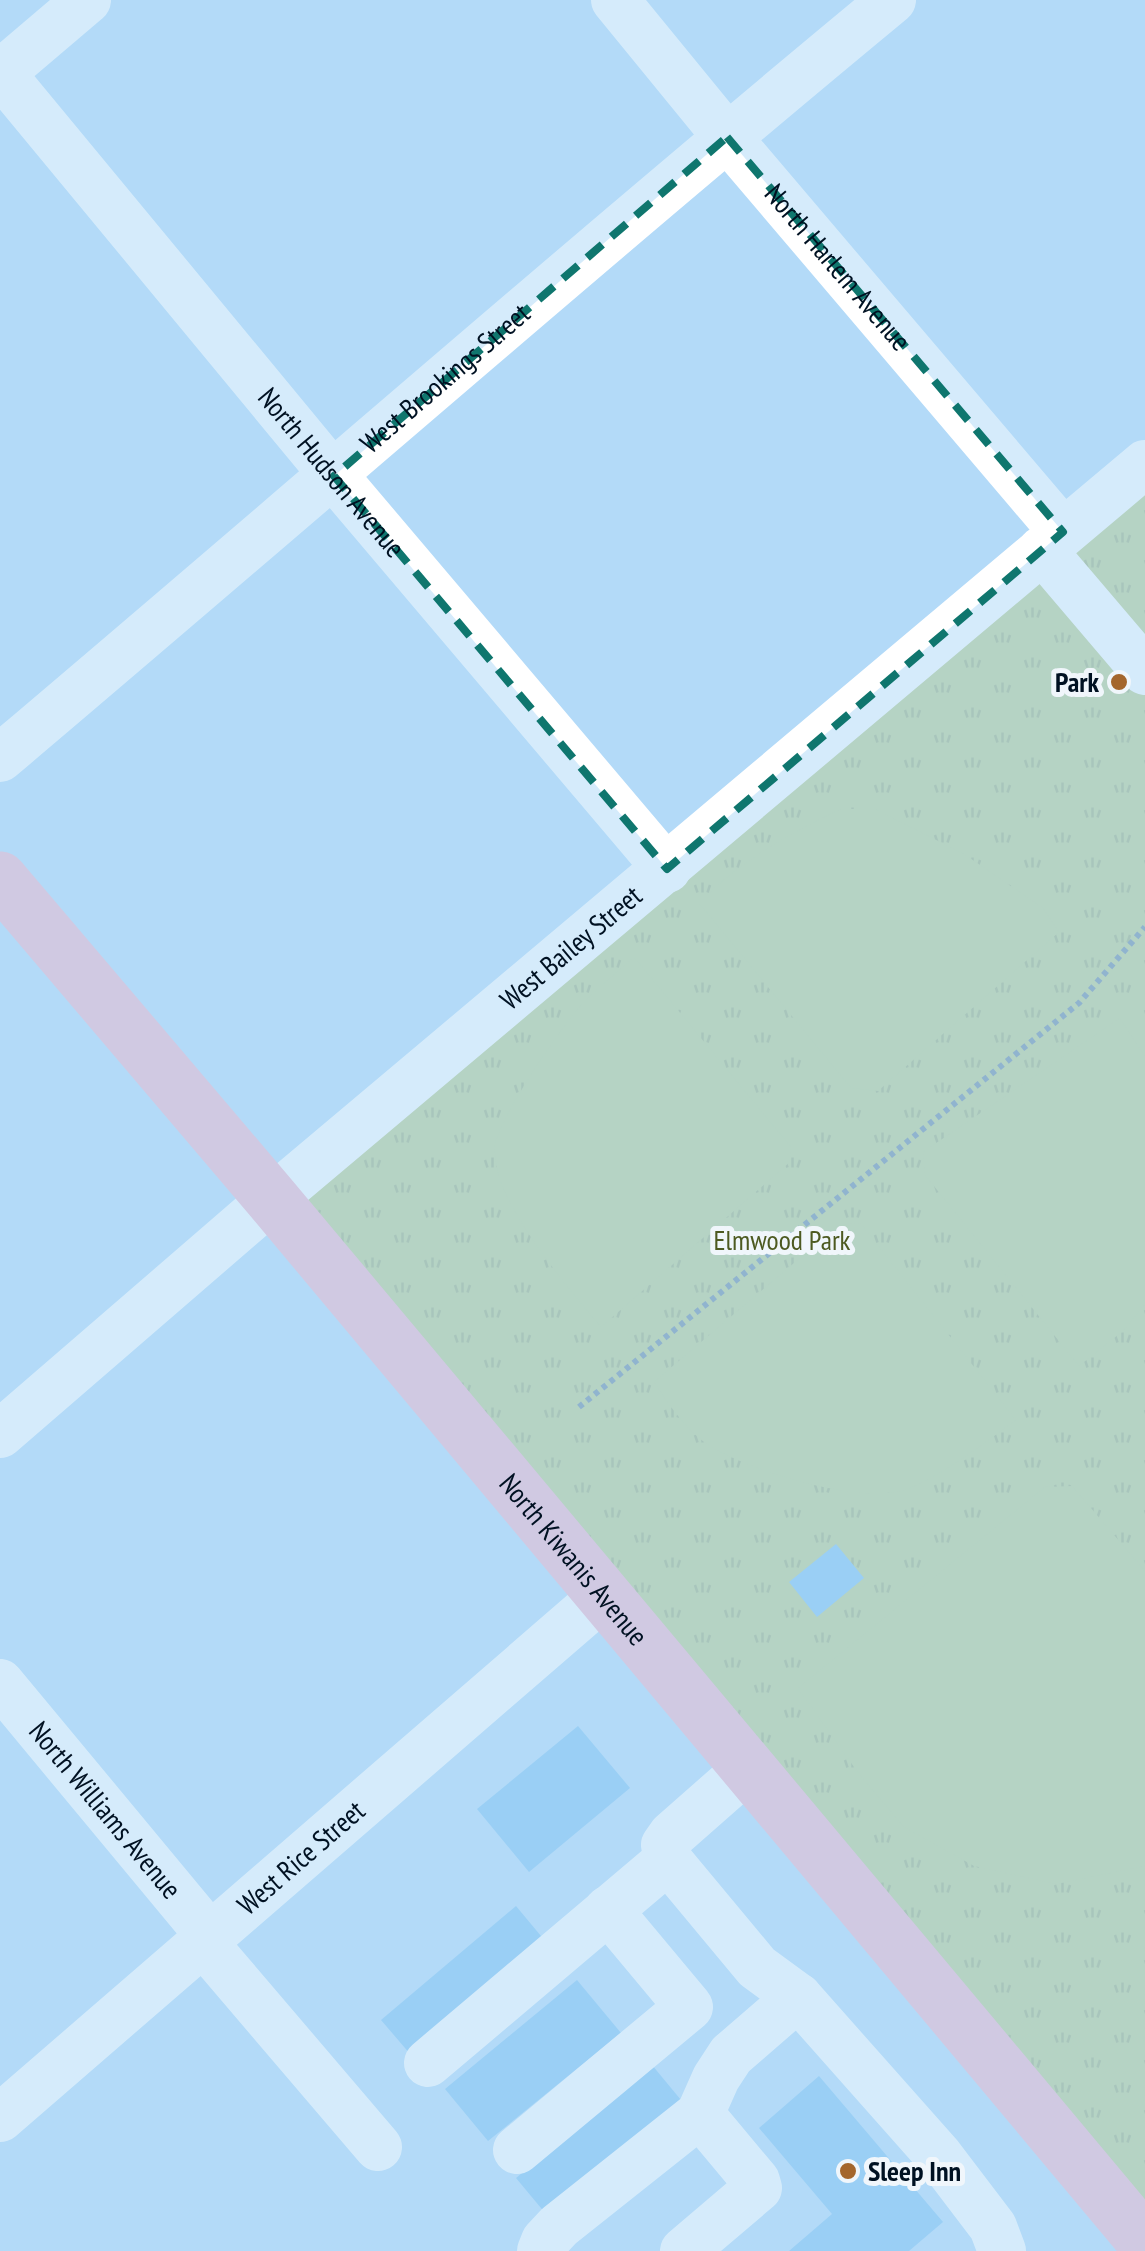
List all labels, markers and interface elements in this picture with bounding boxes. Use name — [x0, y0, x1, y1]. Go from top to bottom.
street label: North Harlem Avenue — [757, 176, 920, 358]
street label: West Brookings Street — [352, 294, 537, 461]
street label: North Hudson Avenue — [250, 379, 414, 565]
place label: Park — [1055, 663, 1099, 700]
marker: Park — [1108, 671, 1130, 693]
street label: West Bailey Street — [492, 877, 649, 1017]
park label: Elmwood Park — [714, 1221, 851, 1258]
street label: North Kiwanis Avenue — [492, 1466, 657, 1653]
street label: North Williams Avenue — [21, 1713, 190, 1906]
street label: West Rice Street — [229, 1792, 372, 1923]
place label: Sleep Inn — [868, 2152, 961, 2189]
marker: Sleep Inn — [837, 2160, 859, 2182]

